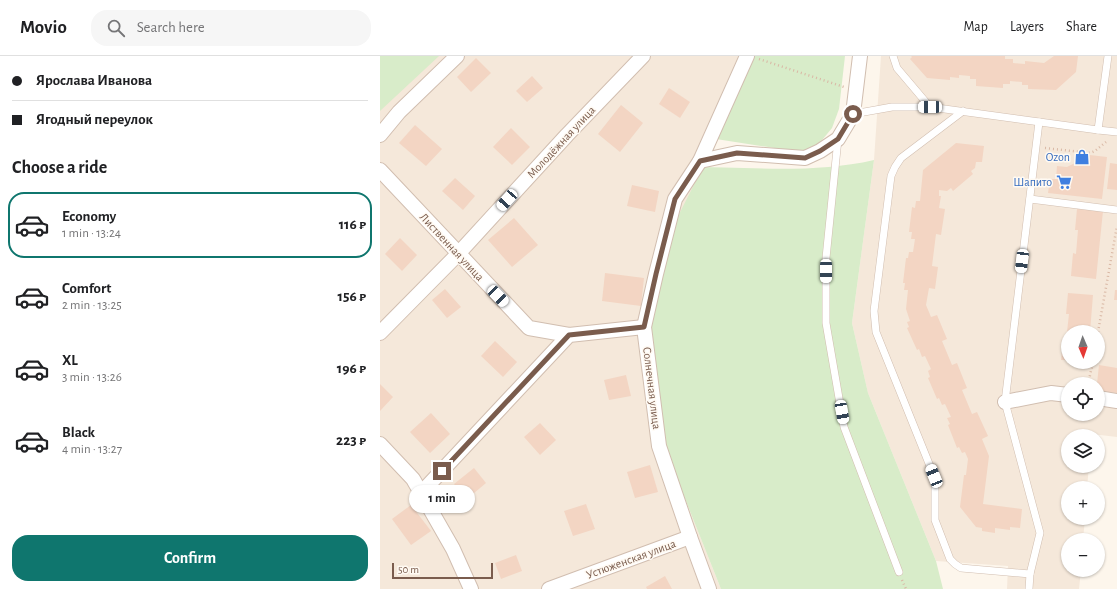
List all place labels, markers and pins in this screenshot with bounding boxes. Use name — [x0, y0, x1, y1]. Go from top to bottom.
shop icon: Ozon — [1073, 148, 1091, 166]
place label: Ozon — [1046, 151, 1070, 163]
supermarket icon: Шапито — [1055, 173, 1073, 191]
place label: Шапито — [1013, 176, 1052, 188]

